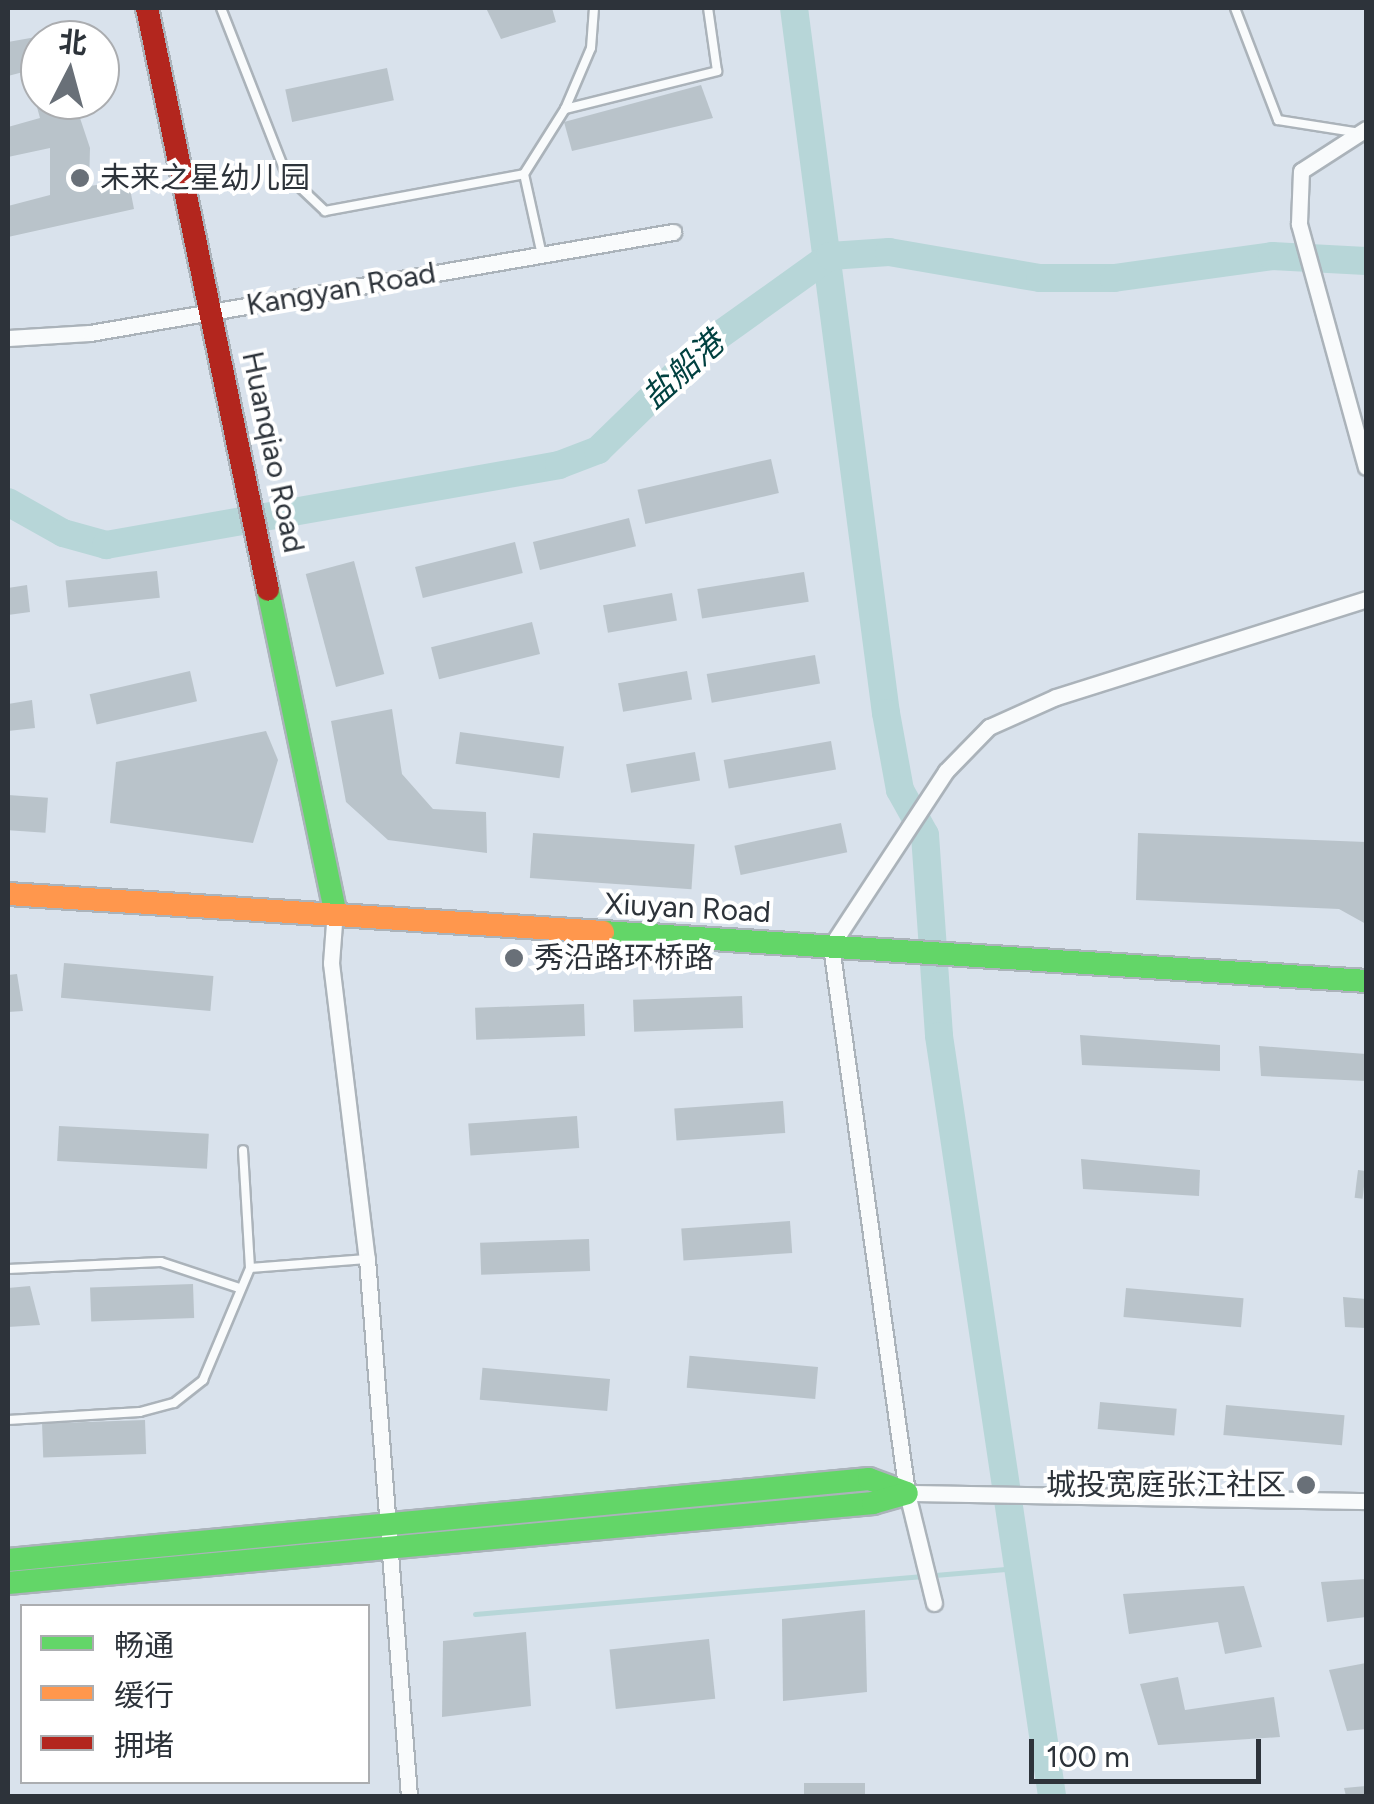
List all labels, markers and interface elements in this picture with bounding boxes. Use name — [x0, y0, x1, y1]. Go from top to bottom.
north arrow — [20, 20, 120, 120]
text: 北 — [57, 24, 89, 61]
place label: 未来之星幼儿园 — [100, 160, 310, 196]
marker: 未来之星幼儿园 — [69, 167, 91, 189]
street label: Kangyan Road — [244, 255, 438, 323]
water label: 盐船港 — [634, 324, 732, 416]
street label: Huanqiao Road — [234, 348, 312, 556]
street label: Xiuyan Road — [604, 886, 772, 930]
place label: 秀沿路环桥路 — [534, 940, 714, 976]
marker: 秀沿路环桥路 — [503, 947, 525, 969]
place label: 城投宽庭张江社区 — [1046, 1467, 1286, 1503]
marker: 城投宽庭张江社区 — [1295, 1474, 1317, 1496]
legend — [20, 1604, 370, 1784]
text: 畅通 — [114, 1627, 174, 1664]
text: 缓行 — [114, 1677, 174, 1714]
scale bar — [1034, 1719, 1266, 1781]
text: 拥堵 — [114, 1727, 174, 1764]
text: 100 m — [1046, 1738, 1130, 1775]

